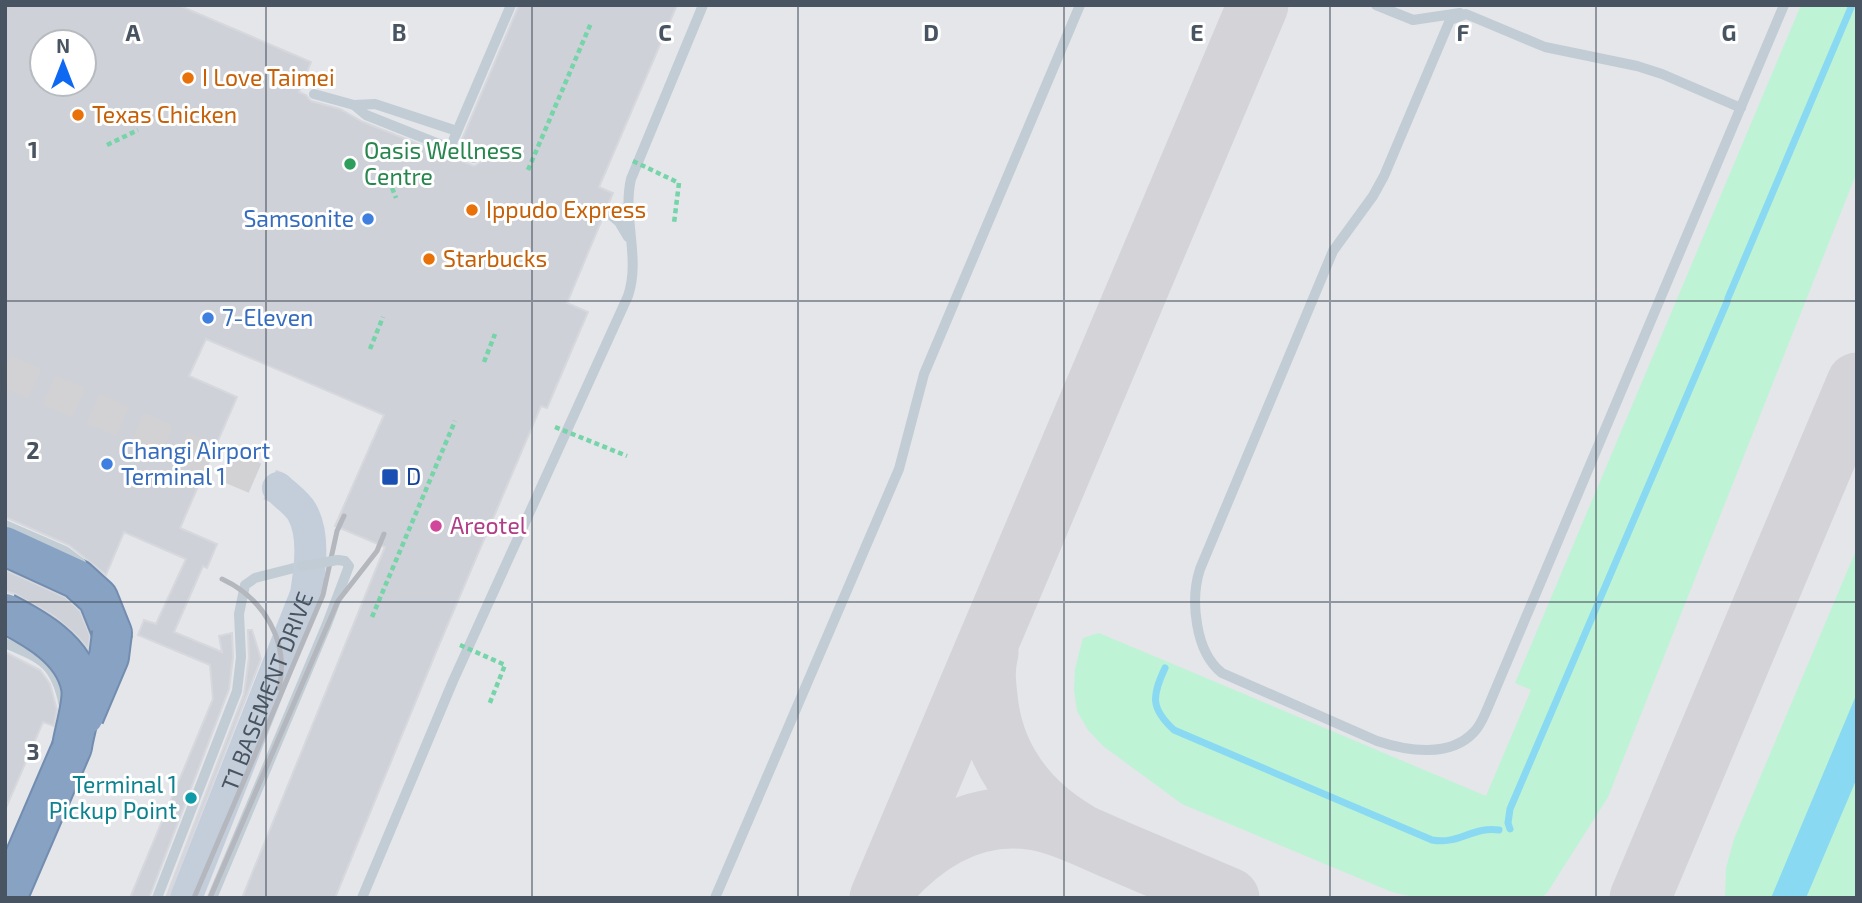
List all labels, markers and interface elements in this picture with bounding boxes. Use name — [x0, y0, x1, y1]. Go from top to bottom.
text: A — [125, 18, 141, 46]
text: B — [392, 18, 406, 46]
text: C — [658, 18, 672, 46]
text: D — [923, 18, 939, 46]
text: E — [1190, 18, 1204, 46]
text: F — [1457, 18, 1470, 46]
text: G — [1722, 18, 1736, 46]
north arrow — [28, 28, 98, 98]
text: N — [56, 34, 70, 57]
place label: I Love Taimei — [202, 63, 335, 91]
marker: I Love Taimei — [180, 70, 196, 86]
place label: Texas Chicken — [92, 100, 237, 128]
marker: Texas Chicken — [70, 107, 86, 123]
text: 1 — [28, 135, 38, 163]
place label: Oasis Wellness Centre — [364, 136, 522, 190]
marker: Oasis Wellness Centre — [342, 156, 358, 172]
place label: Ippudo Express — [486, 195, 646, 223]
marker: Ippudo Express — [464, 202, 480, 218]
place label: Samsonite — [243, 204, 354, 232]
marker: Samsonite — [360, 211, 376, 227]
place label: Starbucks — [443, 244, 547, 272]
marker: Starbucks — [421, 251, 437, 267]
place label: 7-Eleven — [222, 303, 313, 331]
marker: 7-Eleven — [200, 310, 216, 326]
text: 2 — [26, 436, 40, 464]
place label: Changi Airport Terminal 1 — [121, 436, 270, 490]
marker: Changi Airport Terminal 1 — [99, 456, 115, 472]
place label: D — [406, 462, 421, 490]
marker: D — [380, 467, 400, 487]
place label: Areotel — [450, 511, 527, 539]
marker: Areotel — [428, 518, 444, 534]
street label: T1 BASEMENT DRIVE — [215, 588, 318, 795]
text: 3 — [26, 737, 40, 765]
place label: Terminal 1 Pickup Point — [49, 770, 177, 824]
marker: Terminal 1 Pickup Point — [183, 790, 199, 806]

